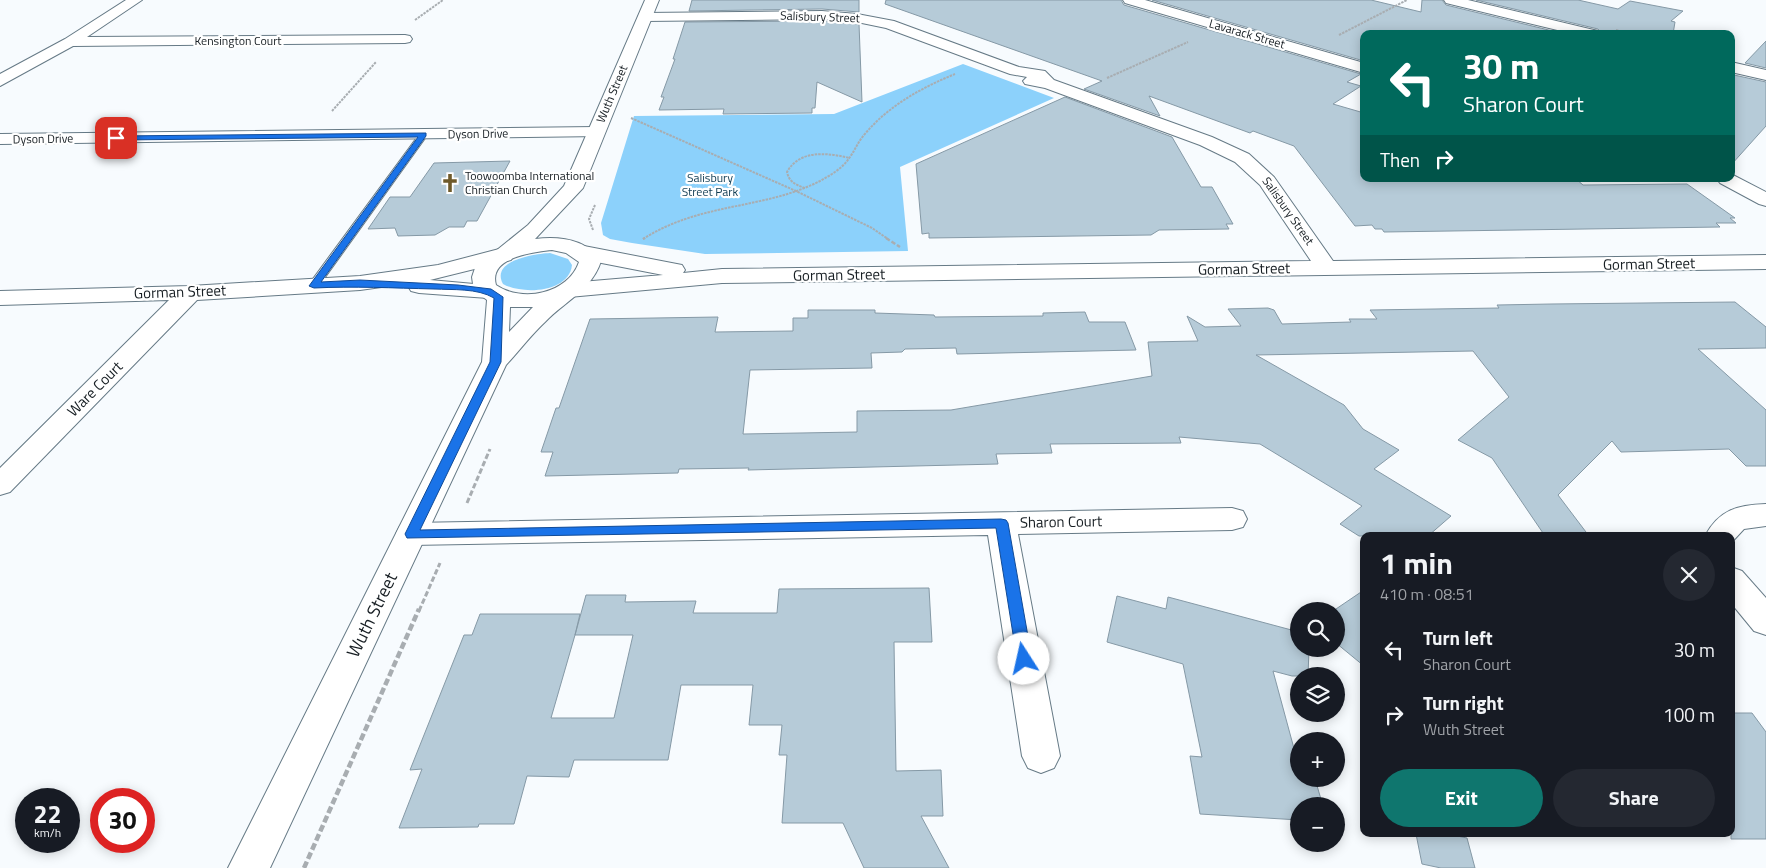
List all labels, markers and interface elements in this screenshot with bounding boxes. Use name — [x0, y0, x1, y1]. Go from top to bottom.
street label: Salisbury Street — [780, 6, 861, 27]
street label: Lavarack Street — [1207, 14, 1288, 54]
street label: Kensington Court — [194, 31, 282, 50]
text: 30 m — [1463, 39, 1539, 93]
icon: left — [1380, 50, 1445, 115]
street label: Wuth Street — [591, 61, 633, 126]
text: Sharon Court — [1463, 87, 1584, 121]
pin — [95, 117, 137, 159]
street label: Dyson Drive — [447, 123, 509, 144]
icon: arrive — [102, 124, 130, 152]
street label: Dyson Drive — [12, 128, 74, 149]
text: Then — [1380, 145, 1420, 174]
icon: right — [1430, 145, 1458, 173]
place label: Toowoomba International Christian Church — [465, 166, 594, 199]
park label: Salisbury Street Park — [682, 168, 739, 201]
church icon: Toowoomba International Christian Church — [439, 172, 461, 194]
street label: Salisbury Street — [1258, 173, 1319, 249]
street label: Gorman Street — [1603, 251, 1696, 276]
street label: Gorman Street — [1198, 256, 1291, 281]
street label: Gorman Street — [793, 262, 886, 287]
street label: Gorman Street — [133, 278, 227, 305]
street label: Ware Court — [61, 355, 128, 422]
street label: Sharon Court — [1020, 509, 1103, 534]
text: 1 min — [1380, 540, 1453, 586]
button: close — [1663, 549, 1715, 601]
street label: Wuth Street — [339, 567, 404, 662]
text: 410 m · 08:51 — [1380, 582, 1474, 606]
map controls — [1290, 602, 1345, 852]
button: search — [1290, 602, 1345, 657]
text: Turn left — [1423, 623, 1493, 652]
position arrow — [997, 632, 1049, 684]
text: 30 m — [1674, 635, 1715, 664]
icon: left — [1380, 636, 1408, 664]
text: Sharon Court — [1423, 652, 1511, 676]
button: layers — [1290, 667, 1345, 722]
text: Turn right — [1423, 688, 1504, 717]
text: 100 m — [1663, 700, 1715, 729]
icon: right — [1380, 701, 1408, 729]
text: Wuth Street — [1423, 717, 1504, 741]
button: + — [1290, 732, 1345, 787]
button: Exit — [1380, 769, 1543, 827]
button: Share — [1553, 769, 1715, 827]
speed limit sign: 30 — [90, 788, 155, 853]
text: 22 — [33, 795, 62, 833]
button: − — [1290, 797, 1345, 852]
text: km/h — [34, 823, 61, 842]

